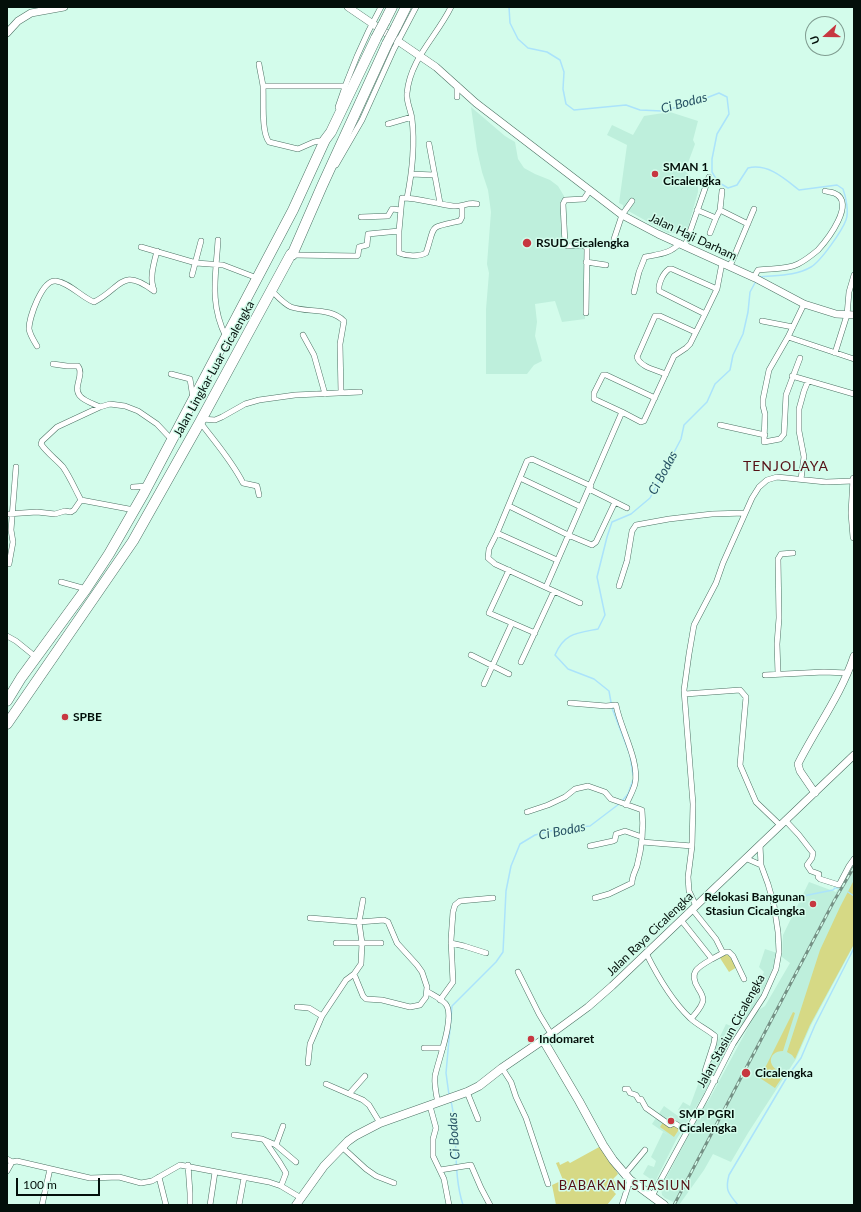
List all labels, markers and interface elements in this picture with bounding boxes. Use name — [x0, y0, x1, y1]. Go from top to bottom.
north arrow — [805, 16, 845, 56]
text: U — [807, 34, 822, 46]
water label: Ci Bodas — [659, 89, 709, 117]
place label: SMAN 1 Cicalengka — [663, 160, 721, 188]
marker: SMAN 1 Cicalengka — [650, 169, 660, 179]
street label: Jalan Haji Darham — [647, 210, 739, 264]
place label: RSUD Cicalengka — [536, 236, 629, 250]
marker: RSUD Cicalengka — [521, 237, 533, 249]
street label: Jalan Lingkar Luar Cicalengka — [170, 298, 258, 440]
water label: Ci Bodas — [645, 448, 681, 498]
district label: TENJOLAYA — [743, 458, 829, 474]
place label: SPBE — [73, 710, 102, 724]
marker: SPBE — [60, 712, 70, 722]
water label: Ci Bodas — [537, 819, 587, 843]
street label: Jalan Raya Cicalengka — [604, 889, 696, 979]
place label: Relokasi Bangunan Stasiun Cicalengka — [704, 890, 805, 918]
marker: Relokasi Bangunan Stasiun Cicalengka — [808, 899, 818, 909]
street label: Jalan Stasiun Cicalengka — [694, 972, 768, 1090]
place label: Indomaret — [539, 1032, 594, 1046]
marker: Indomaret — [526, 1034, 536, 1044]
place label: Cicalengka — [755, 1066, 813, 1080]
marker: Cicalengka — [740, 1067, 752, 1079]
place label: SMP PGRI Cicalengka — [679, 1107, 737, 1135]
water label: Ci Bodas — [445, 1112, 463, 1160]
marker: SMP PGRI Cicalengka — [666, 1116, 676, 1126]
scale bar — [18, 1170, 102, 1196]
text: 100 m — [23, 1177, 57, 1192]
district label: BABAKAN STASIUN — [559, 1178, 691, 1194]

